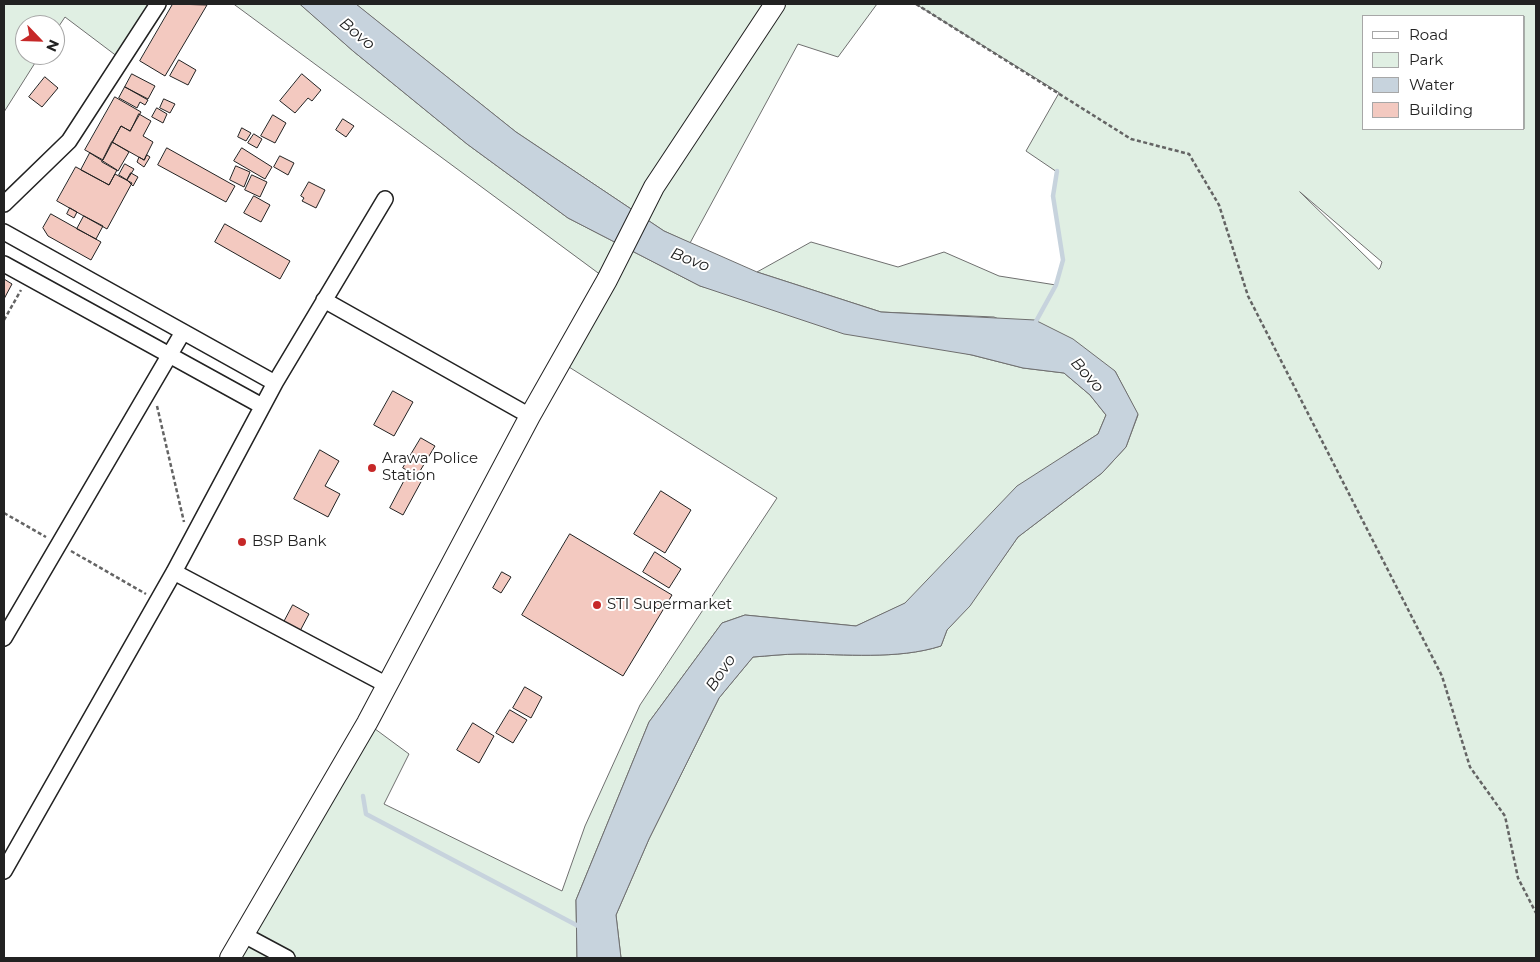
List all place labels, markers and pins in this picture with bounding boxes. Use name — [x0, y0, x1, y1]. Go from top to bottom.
place label: Arawa Police Station — [382, 450, 478, 485]
marker: Arawa Police Station — [366, 462, 378, 474]
place label: BSP Bank — [252, 533, 327, 551]
marker: BSP Bank — [236, 536, 248, 548]
place label: STI Supermarket — [607, 596, 732, 614]
marker: STI Supermarket — [591, 599, 603, 611]

